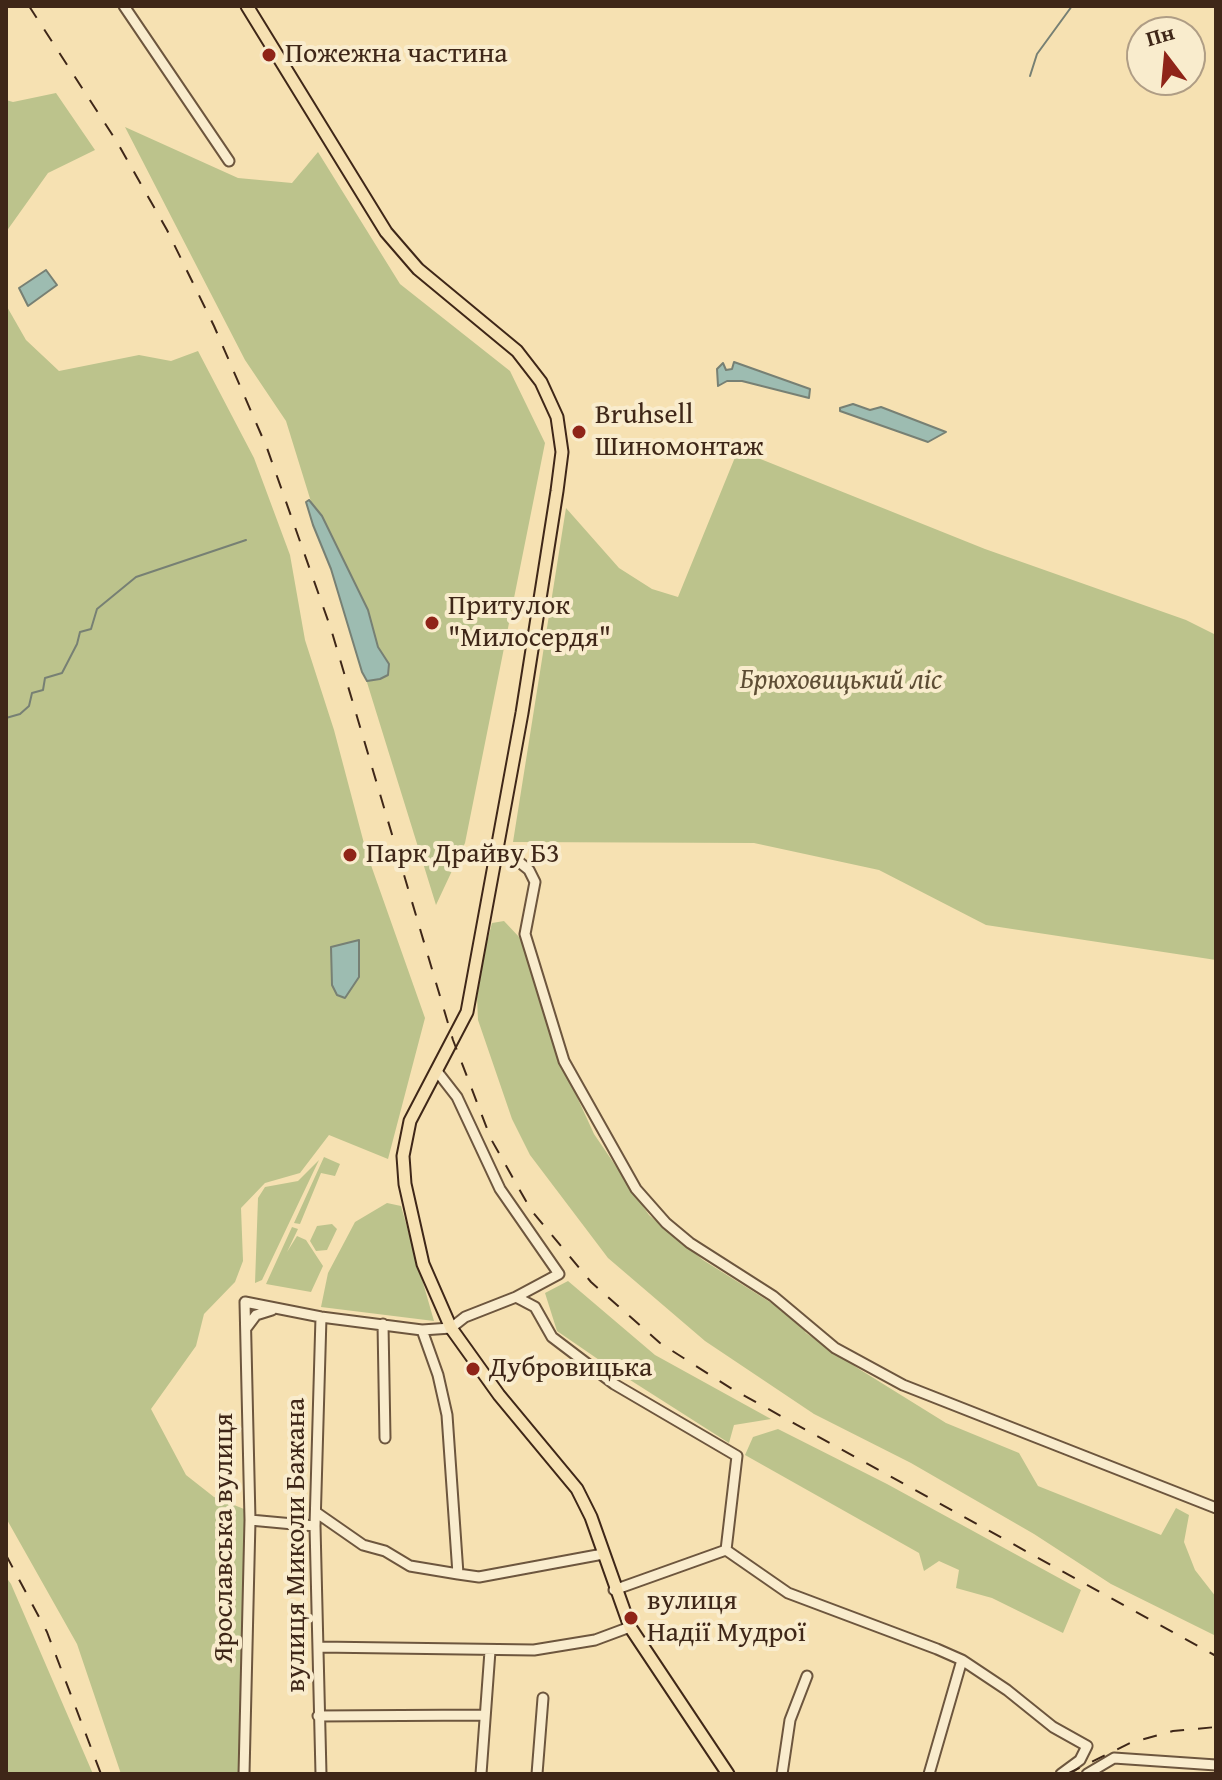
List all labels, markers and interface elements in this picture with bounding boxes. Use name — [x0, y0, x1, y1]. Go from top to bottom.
north arrow — [1126, 16, 1206, 96]
text: Пн — [1142, 16, 1178, 54]
place label: Пожежна частина — [285, 38, 508, 72]
marker: Пожежна частина — [260, 46, 278, 64]
place label: Bruhsell Шиномонтаж — [595, 399, 763, 465]
marker: Bruhsell Шиномонтаж — [570, 423, 588, 441]
place label: Притулок "Милосердя" — [448, 590, 611, 656]
marker: Притулок "Милосердя" — [423, 614, 441, 632]
park label: Брюховицький ліс — [740, 664, 942, 698]
place label: Парк Драйву Б3 — [366, 838, 560, 872]
marker: Парк Драйву Б3 — [341, 846, 359, 864]
place label: Дубровицька — [489, 1352, 652, 1386]
marker: Дубровицька — [464, 1360, 482, 1378]
street label: вулиця Миколи Бажана — [280, 1398, 314, 1692]
street label: Ярославська вулиця — [208, 1413, 242, 1663]
place label: вулиця Надії Мудрої — [647, 1585, 806, 1651]
marker: вулиця Надії Мудрої — [622, 1609, 640, 1627]

